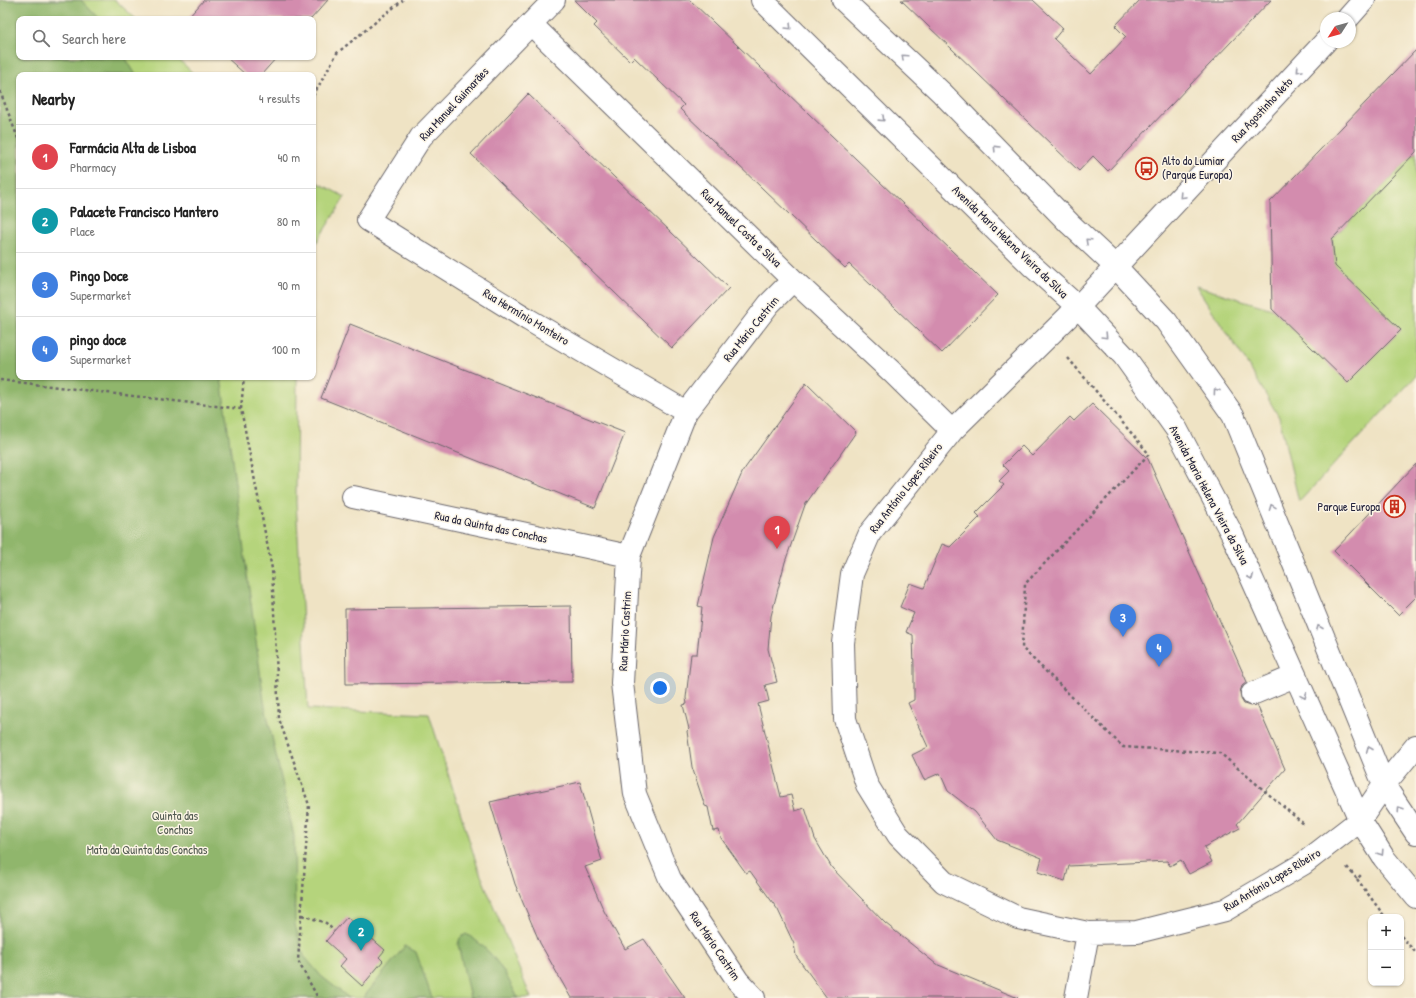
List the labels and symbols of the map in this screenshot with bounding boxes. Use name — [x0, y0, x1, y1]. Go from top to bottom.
north arrow — [1320, 12, 1356, 48]
one-way arrow — [785, 23, 792, 30]
one-way arrow — [901, 54, 909, 62]
street label: Rua Manuel Guimarães — [415, 63, 493, 144]
one-way arrow — [1297, 65, 1304, 73]
street label: Rua Agostinho Neto — [1227, 73, 1296, 146]
one-way arrow — [877, 114, 885, 122]
one-way arrow — [993, 145, 1001, 153]
place label: Alto do Lumiar (Parque Europa) — [1162, 152, 1233, 183]
bus stop icon: Alto do Lumiar (Parque Europa) — [1133, 155, 1159, 181]
street label: Avenida Maria Helena Vieira da Silva — [948, 181, 1072, 302]
street label: Rua Manuel Costa e Silva — [697, 185, 786, 271]
one-way arrow — [1180, 191, 1187, 199]
one-way arrow — [1085, 238, 1093, 245]
street label: Rua Hermínio Monteiro — [480, 284, 573, 349]
street label: Rua Mário Castrim — [719, 292, 782, 365]
one-way arrow — [1100, 331, 1108, 339]
one-way arrow — [1213, 388, 1220, 395]
street label: Avenida Maria Helena Vieira da Silva — [1165, 422, 1254, 568]
street label: Rua António Lopes Ribeiro — [865, 439, 946, 536]
building icon: Parque Europa — [1382, 494, 1408, 520]
place label: Parque Europa — [1318, 498, 1380, 515]
one-way arrow — [1268, 504, 1276, 511]
street label: Rua da Quinta das Conchas — [433, 506, 549, 547]
pin: 1 — [764, 516, 790, 549]
one-way arrow — [1246, 573, 1254, 581]
street label: Rua Mário Castrim — [614, 591, 635, 671]
pin: 3 — [1110, 604, 1136, 637]
one-way arrow — [1316, 625, 1324, 632]
pin: 4 — [1146, 634, 1172, 667]
your location — [650, 678, 670, 698]
one-way arrow — [1299, 692, 1307, 699]
one-way arrow — [1366, 745, 1374, 753]
one-way arrow — [1398, 806, 1405, 813]
park label: Quinta das Conchas — [152, 807, 199, 838]
park label: Mata da Quinta das Conchas — [87, 841, 208, 858]
street label: Rua António Lopes Ribeiro — [1220, 844, 1324, 915]
one-way arrow — [1376, 849, 1384, 856]
street label: Rua Mário Castrim — [686, 908, 745, 984]
pin: 2 — [348, 918, 374, 951]

